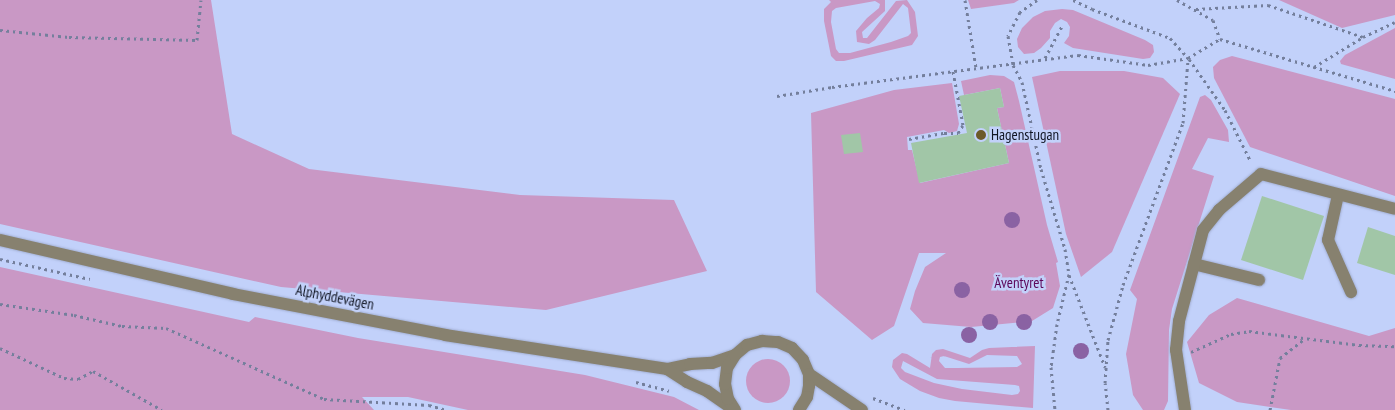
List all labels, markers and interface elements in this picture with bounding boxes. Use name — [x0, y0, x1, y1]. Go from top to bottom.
place label: Hagenstugan — [991, 126, 1059, 144]
marker: Hagenstugan — [975, 129, 987, 141]
park label: Äventyret — [994, 274, 1044, 292]
street label: Alphyddevägen — [294, 281, 376, 313]

